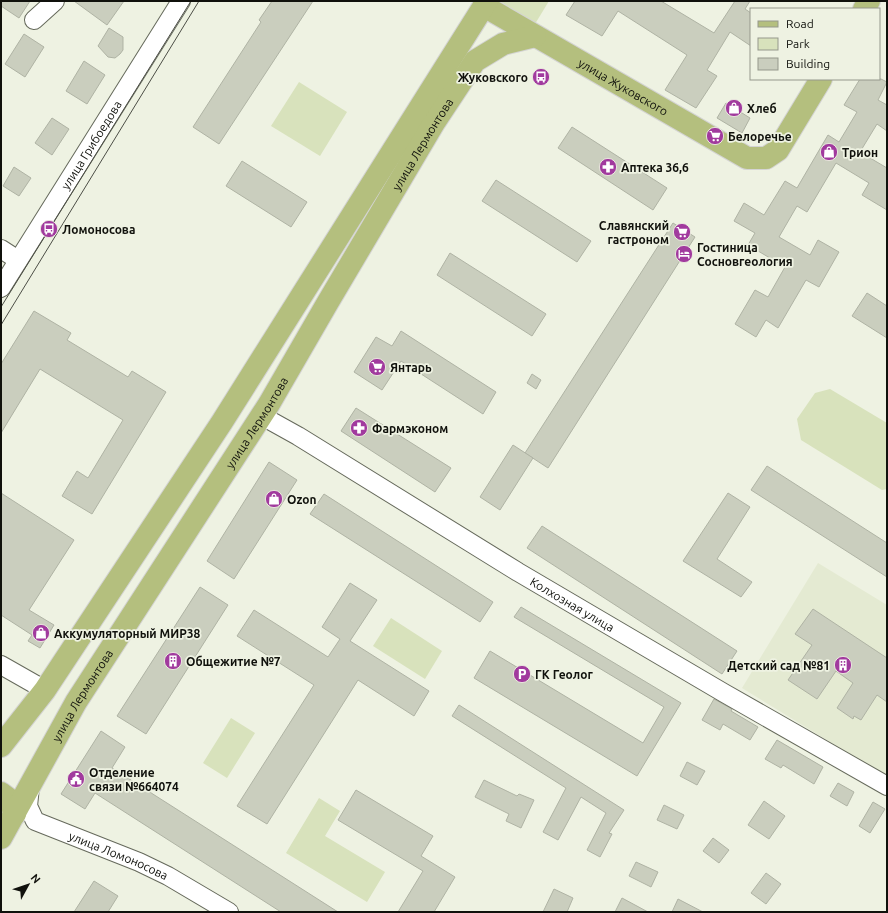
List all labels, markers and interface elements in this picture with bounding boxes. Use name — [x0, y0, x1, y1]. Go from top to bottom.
legend — [750, 8, 880, 80]
text: Road — [786, 17, 814, 30]
text: Park — [786, 37, 810, 50]
street label: улица Жуковского — [576, 56, 671, 118]
text: Building — [786, 57, 830, 70]
bus stop icon: Жуковского — [531, 67, 551, 87]
place label: Жуковского — [458, 71, 528, 84]
street label: улица Лермонтова — [389, 96, 455, 193]
street label: улица Грибоедова — [58, 98, 123, 192]
shop icon: Хлеб — [724, 98, 744, 118]
place label: Хлеб — [747, 102, 777, 115]
supermarket icon: Белоречье — [705, 126, 725, 146]
place label: Белоречье — [728, 130, 792, 143]
shop icon: Трион — [819, 142, 839, 162]
place label: Трион — [842, 146, 878, 159]
pharmacy icon: Аптека 36,6 — [598, 157, 618, 177]
place label: Аптека 36,6 — [621, 161, 689, 174]
bus stop icon: Ломоносова — [39, 219, 59, 239]
place label: Славянский гастроном — [599, 219, 669, 246]
supermarket icon: Славянский гастроном — [672, 222, 692, 242]
place label: Ломоносова — [62, 223, 135, 236]
place label: Гостиница Сосновгеология — [697, 241, 793, 268]
hotel icon: Гостиница Сосновгеология — [674, 244, 694, 264]
supermarket icon: Янтарь — [367, 357, 387, 377]
place label: Янтарь — [390, 361, 432, 374]
street label: улица Лермонтова — [223, 374, 290, 471]
pharmacy icon: Фармэконом — [349, 418, 369, 438]
place label: Фармэконом — [372, 422, 448, 435]
shop icon: Ozon — [264, 489, 284, 509]
place label: Ozon — [287, 493, 316, 506]
street label: Колхозная улица — [528, 574, 617, 634]
shop icon: Аккумуляторный МИР38 — [31, 623, 51, 643]
place label: Аккумуляторный МИР38 — [54, 627, 201, 640]
street label: улица Лермонтова — [49, 647, 115, 744]
building icon: Общежитие №7 — [163, 651, 183, 671]
place label: Общежитие №7 — [186, 655, 281, 668]
building icon: Детский сад №81 — [833, 655, 853, 675]
place label: Детский сад №81 — [727, 659, 830, 672]
parking icon: ГК Геолог — [512, 664, 532, 684]
place label: ГК Геолог — [535, 668, 593, 681]
place label: Отделение связи №664074 — [89, 766, 179, 793]
public building icon: Отделение связи №664074 — [66, 769, 86, 789]
street label: улица Ломоносова — [67, 829, 170, 882]
north arrow — [8, 865, 48, 905]
text: N — [28, 872, 43, 886]

